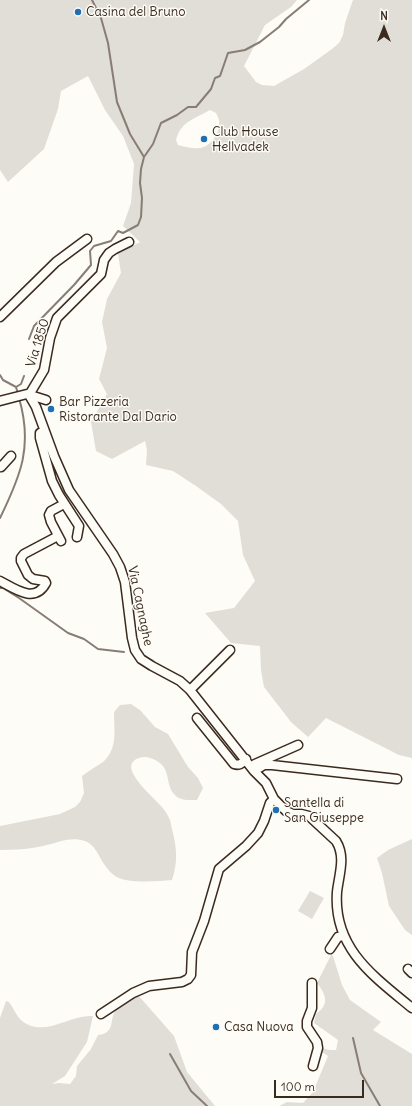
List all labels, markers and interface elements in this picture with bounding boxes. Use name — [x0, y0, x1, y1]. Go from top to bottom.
place label: Casina del Bruno — [86, 4, 186, 20]
marker: Casina del Bruno — [73, 7, 83, 17]
north arrow — [364, 8, 404, 48]
text: N — [380, 9, 388, 23]
place label: Club House Hellvadek — [212, 124, 278, 155]
marker: Club House Hellvadek — [199, 134, 209, 144]
street label: Via 1850 — [23, 317, 53, 369]
place label: Bar Pizzeria Ristorante Dal Dario — [59, 394, 177, 425]
marker: Bar Pizzeria Ristorante Dal Dario — [46, 404, 56, 414]
street label: Via Cagnaghe — [124, 565, 156, 647]
place label: Santella di San Giuseppe — [284, 795, 364, 826]
marker: Santella di San Giuseppe — [271, 805, 281, 815]
place label: Casa Nuova — [224, 1019, 294, 1035]
marker: Casa Nuova — [211, 1022, 221, 1032]
scale bar — [276, 1072, 366, 1098]
text: 100 m — [281, 1079, 315, 1094]

